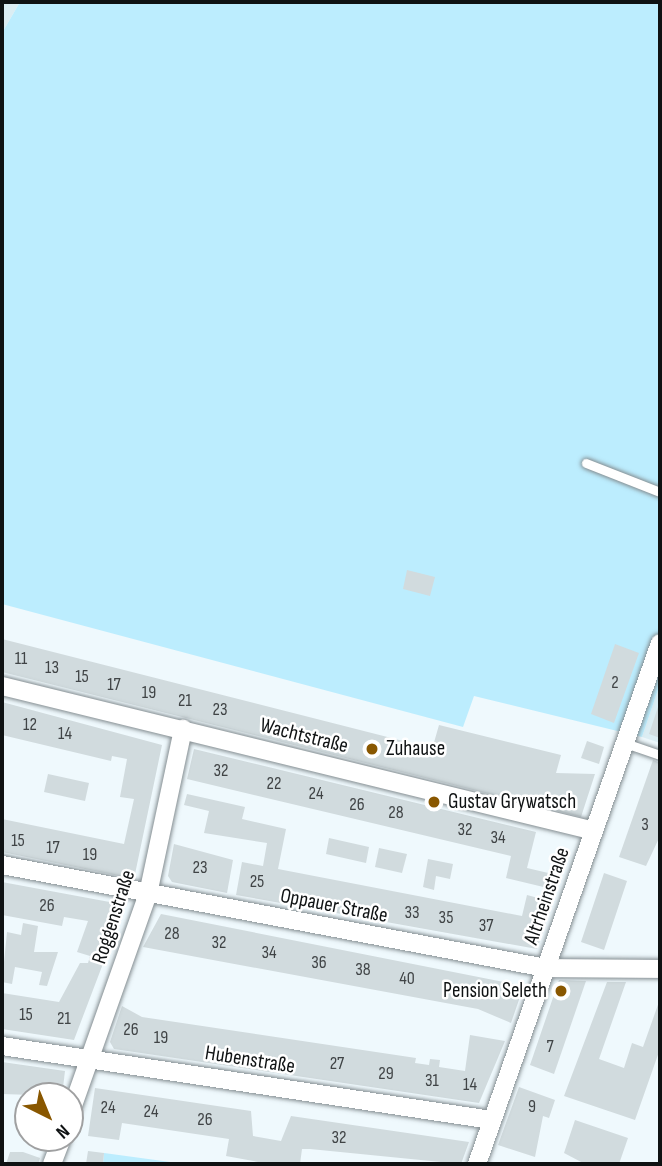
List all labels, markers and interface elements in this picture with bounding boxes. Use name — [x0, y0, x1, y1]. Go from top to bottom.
house number: 11 — [15, 648, 27, 670]
house number: 13 — [45, 657, 59, 679]
house number: 15 — [75, 666, 89, 688]
house number: 2 — [611, 672, 619, 694]
house number: 17 — [107, 674, 121, 696]
house number: 19 — [142, 682, 156, 704]
house number: 21 — [178, 690, 192, 712]
house number: 23 — [213, 699, 227, 721]
street label: Wachtstraße — [257, 713, 351, 759]
house number: 12 — [23, 714, 37, 736]
house number: 14 — [58, 723, 72, 745]
place label: Zuhause — [386, 736, 445, 762]
marker: Zuhause — [364, 741, 380, 757]
house number: 32 — [214, 760, 228, 782]
house number: 22 — [267, 773, 281, 795]
house number: 24 — [309, 783, 323, 805]
place label: Gustav Grywatsch — [448, 789, 576, 815]
house number: 26 — [349, 794, 365, 816]
marker: Gustav Grywatsch — [426, 794, 442, 810]
house number: 28 — [388, 802, 404, 824]
house number: 3 — [641, 814, 649, 836]
house number: 32 — [458, 819, 472, 841]
house number: 34 — [490, 827, 506, 849]
house number: 15 — [11, 830, 25, 852]
house number: 17 — [46, 837, 60, 859]
house number: 19 — [83, 844, 97, 866]
street label: Altrheinstraße — [519, 844, 575, 948]
house number: 23 — [193, 857, 207, 879]
street label: Roggenstraße — [87, 867, 141, 967]
house number: 25 — [250, 871, 264, 893]
street label: Oppauer Straße — [278, 883, 390, 929]
house number: 26 — [39, 895, 55, 917]
house number: 33 — [404, 902, 420, 924]
house number: 35 — [439, 907, 453, 929]
house number: 37 — [479, 915, 493, 937]
house number: 28 — [164, 923, 180, 945]
house number: 32 — [212, 932, 226, 954]
house number: 34 — [261, 942, 277, 964]
house number: 36 — [311, 952, 327, 974]
house number: 38 — [355, 959, 371, 981]
house number: 40 — [399, 968, 415, 990]
place label: Pension Seleth — [443, 978, 547, 1004]
marker: Pension Seleth — [553, 983, 569, 999]
house number: 15 — [19, 1004, 33, 1026]
house number: 21 — [57, 1008, 71, 1030]
house number: 26 — [123, 1019, 139, 1041]
house number: 19 — [154, 1027, 168, 1049]
house number: 7 — [546, 1036, 554, 1058]
street label: Hubenstraße — [203, 1040, 297, 1080]
house number: 27 — [330, 1053, 344, 1075]
house number: 29 — [378, 1063, 394, 1085]
house number: 31 — [425, 1070, 439, 1092]
house number: 14 — [463, 1074, 477, 1096]
north arrow — [14, 1082, 84, 1152]
house number: 9 — [528, 1096, 536, 1118]
house number: 24 — [101, 1097, 115, 1119]
house number: 24 — [144, 1101, 158, 1123]
house number: 26 — [197, 1109, 213, 1131]
text: N — [51, 1119, 74, 1143]
house number: 32 — [332, 1127, 346, 1149]

